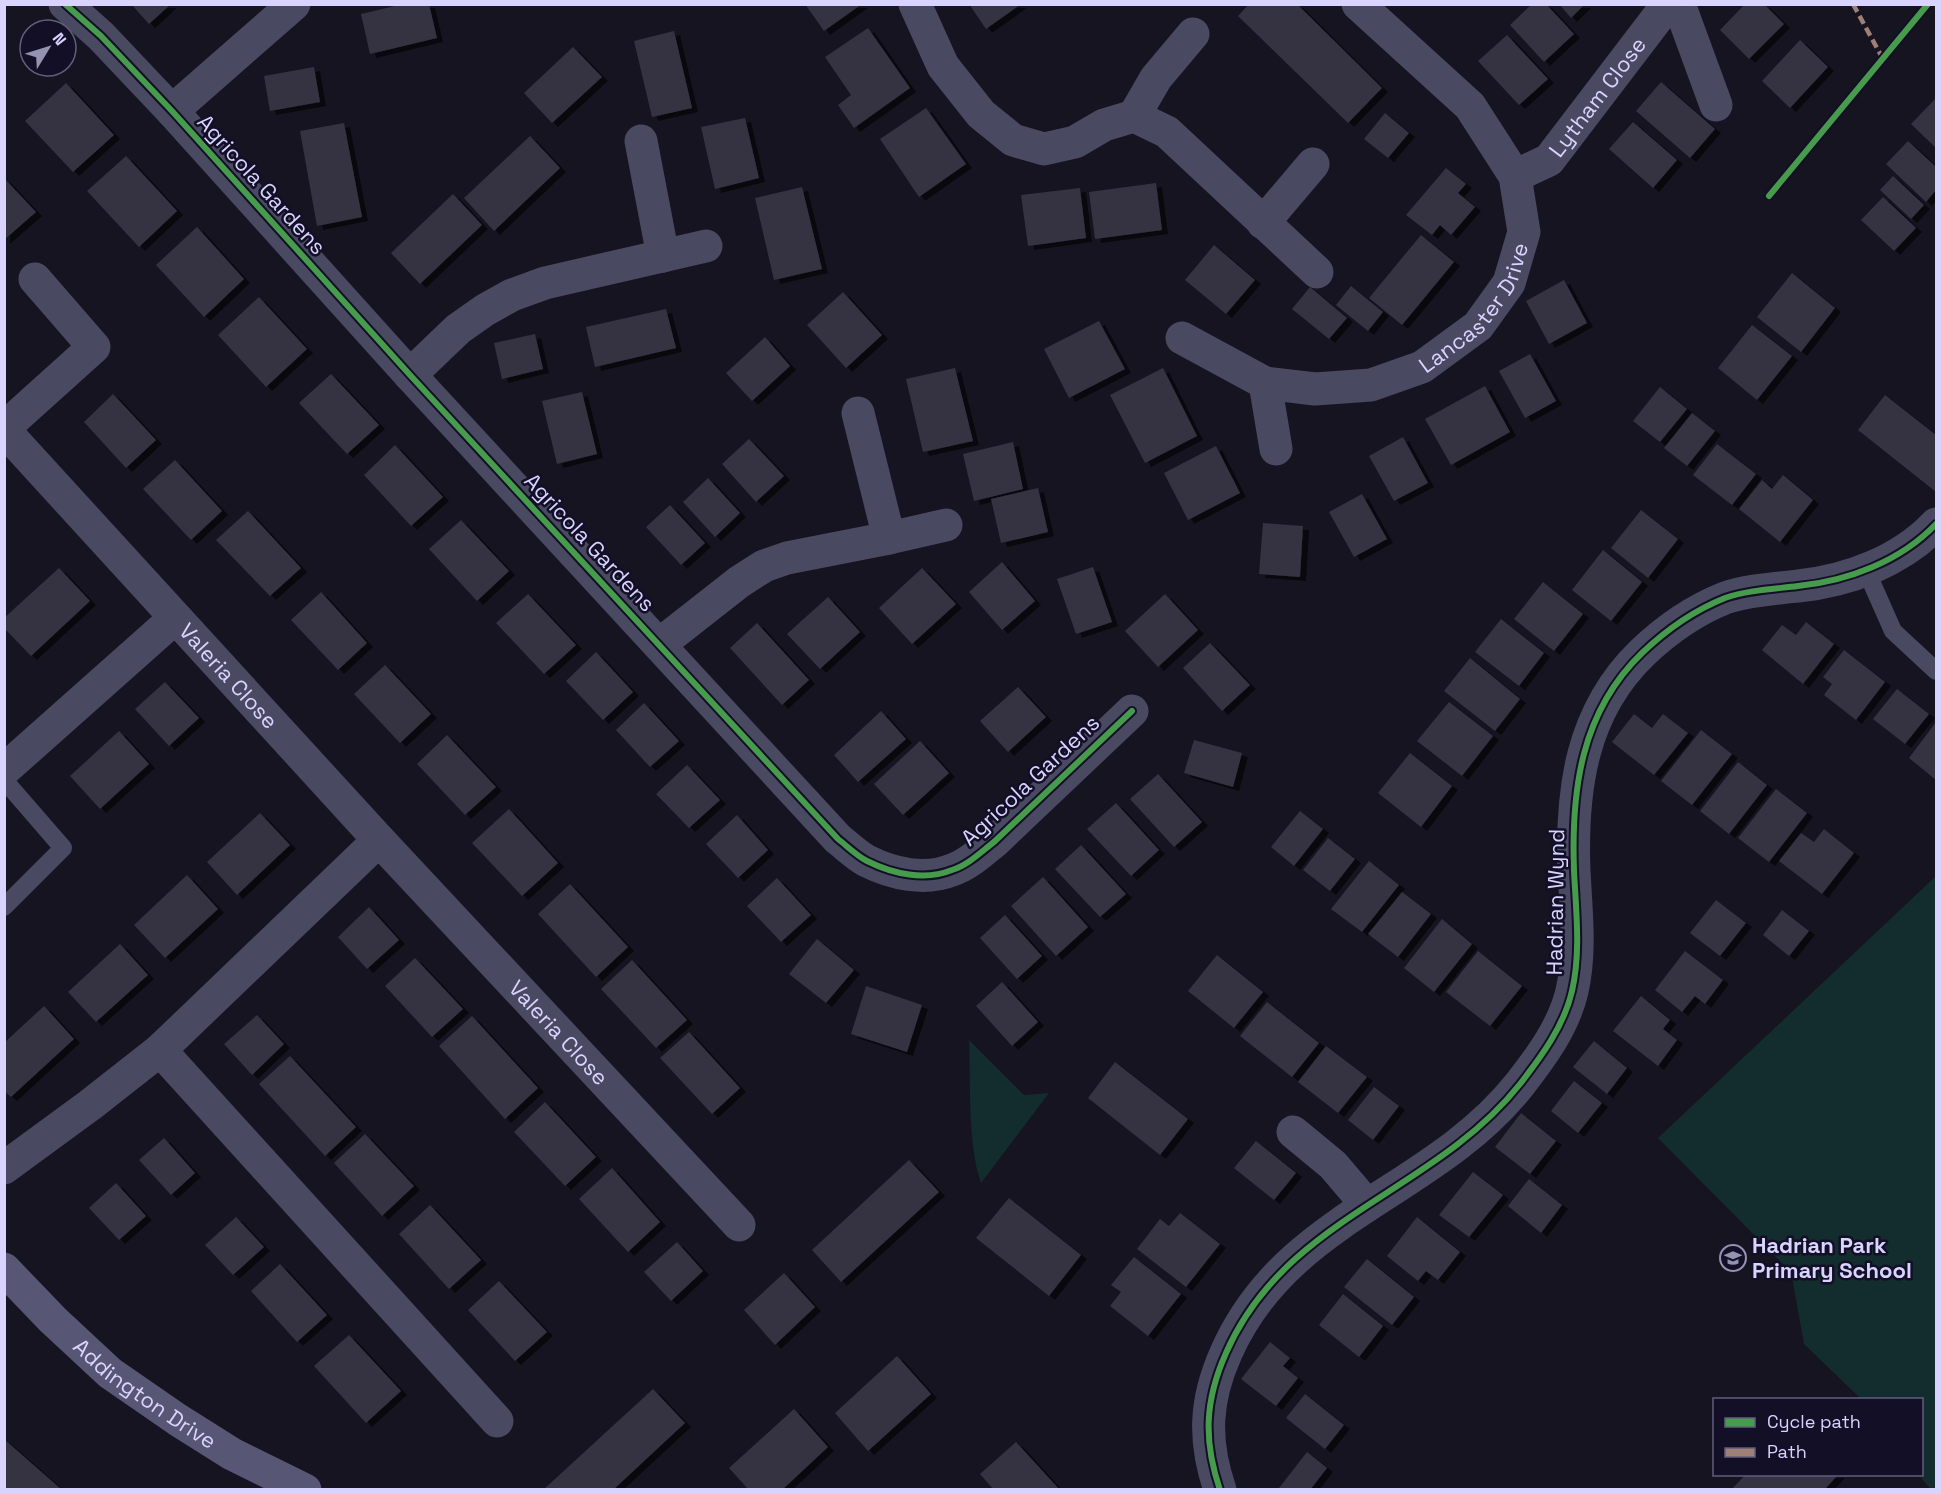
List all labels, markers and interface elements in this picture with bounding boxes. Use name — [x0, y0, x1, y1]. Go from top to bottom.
north arrow — [18, 18, 78, 78]
text: N — [48, 28, 71, 50]
street label: Lytham Close — [1542, 31, 1652, 163]
street label: Agricola Gardens — [192, 108, 332, 260]
street label: Lancaster Drive — [1413, 239, 1534, 379]
street label: Agricola Gardens — [519, 467, 661, 617]
street label: Valeria Close — [173, 617, 284, 734]
street label: Agricola Gardens — [955, 709, 1105, 851]
street label: Hadrian Wynd — [1540, 828, 1570, 976]
street label: Valeria Close — [503, 974, 615, 1091]
place label: Hadrian Park Primary School — [1752, 1231, 1912, 1284]
school or university icon: Hadrian Park Primary School — [1718, 1243, 1748, 1273]
street label: Addington Drive — [68, 1332, 222, 1455]
legend — [1713, 1398, 1923, 1476]
text: Cycle path — [1767, 1410, 1861, 1433]
text: Path — [1767, 1440, 1807, 1463]

